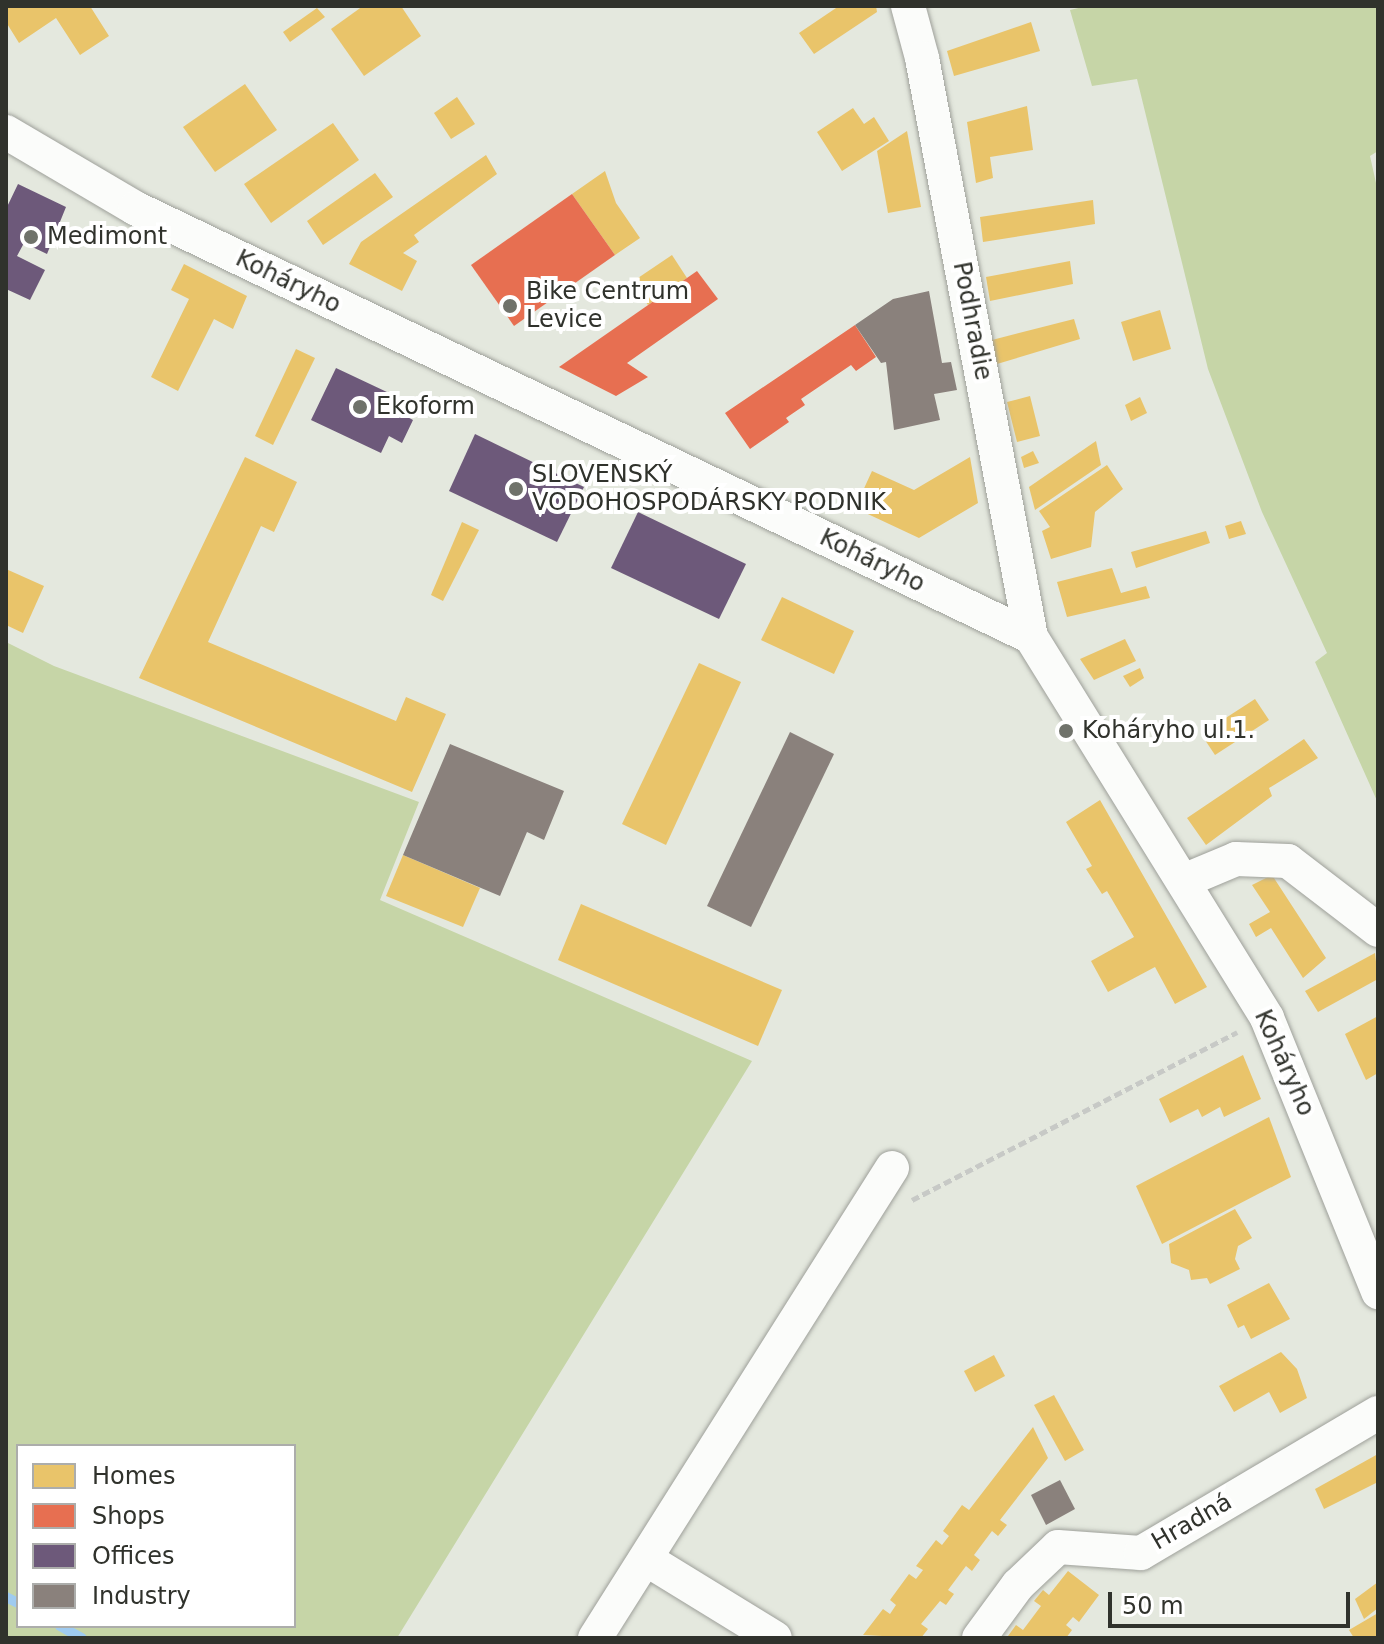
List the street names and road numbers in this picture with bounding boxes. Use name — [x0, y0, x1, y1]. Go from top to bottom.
street label: Koháryho — [231, 244, 345, 320]
street label: Podhradie — [946, 259, 998, 383]
street label: Koháryho — [815, 523, 929, 599]
street label: Koháryho — [1248, 1005, 1320, 1121]
street label: Hradná — [1147, 1488, 1237, 1556]

